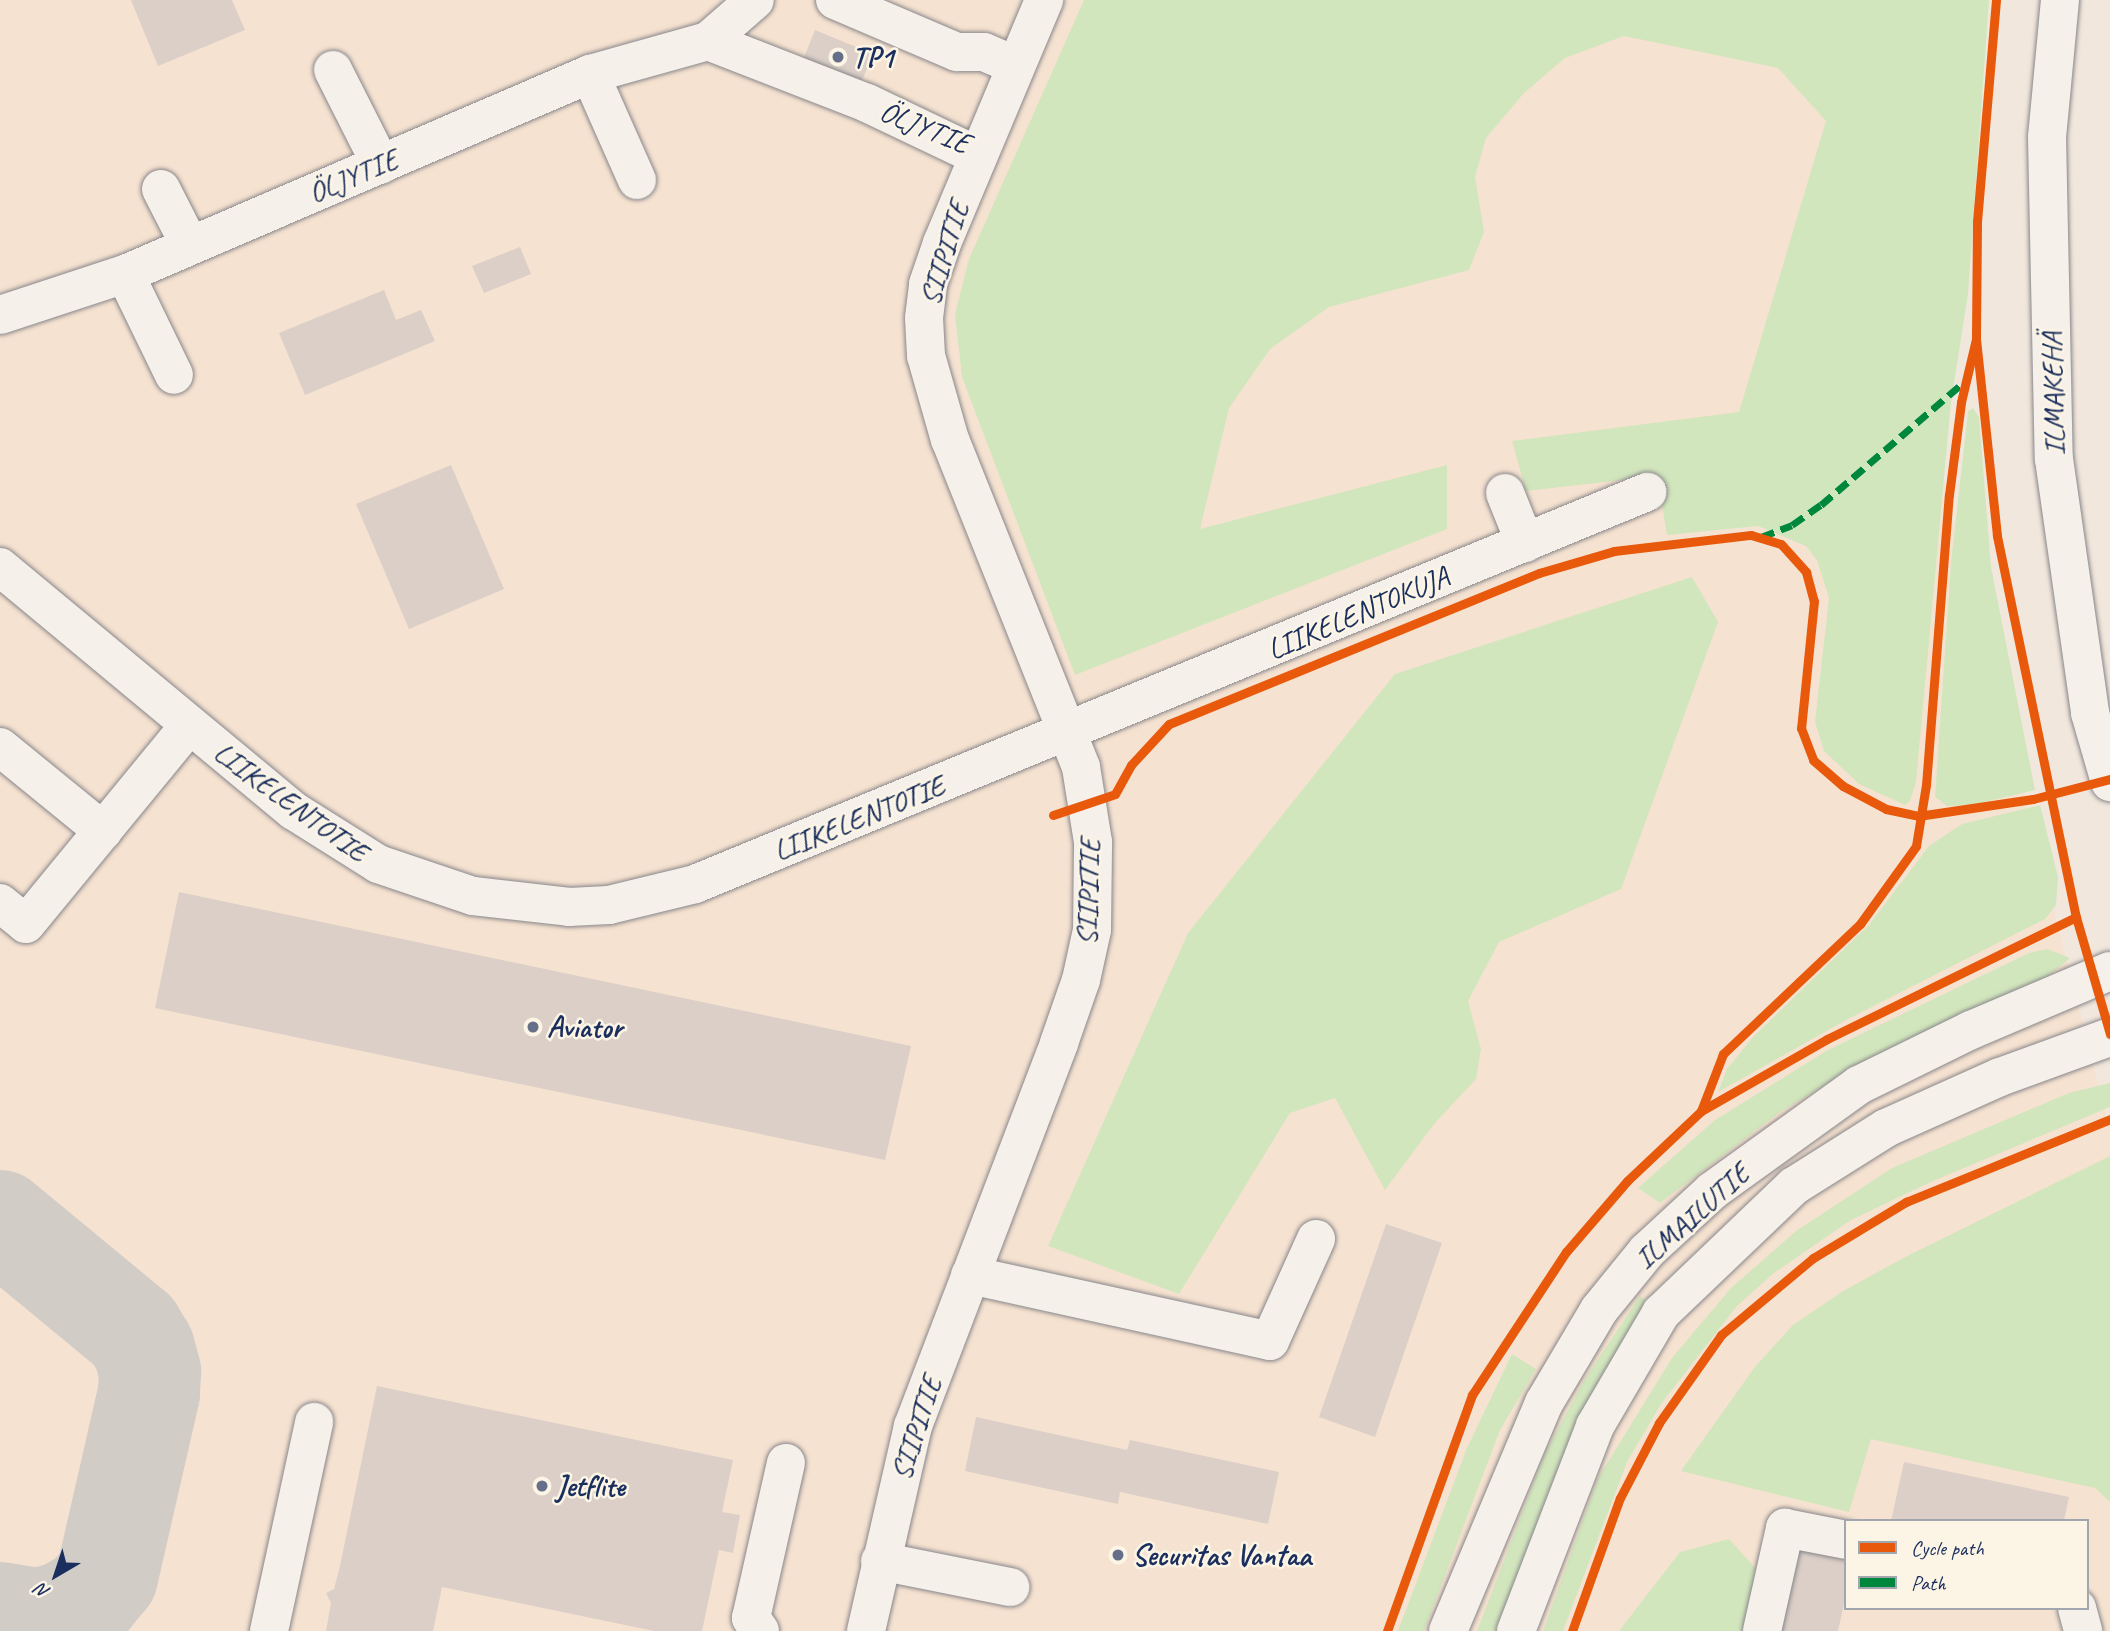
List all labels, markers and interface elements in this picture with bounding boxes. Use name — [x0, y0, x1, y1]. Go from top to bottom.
place label: TP1 — [852, 39, 893, 75]
marker: TP1 — [830, 49, 846, 65]
street label: ÖLJYTIE — [875, 93, 975, 161]
street label: ÖLJYTIE — [303, 141, 403, 211]
street label: SIIPITIE — [911, 197, 977, 309]
street label: ILMAKEHÄ — [2033, 332, 2073, 456]
street label: LIIKELENTOKUJA — [1262, 559, 1454, 667]
street label: LIIKELENTOTIE — [207, 734, 375, 870]
street label: LIIKELENTOTIE — [768, 767, 950, 869]
street label: SIIPITIE — [1068, 838, 1108, 946]
place label: Aviator — [547, 1009, 622, 1045]
marker: Aviator — [525, 1019, 541, 1035]
street label: ILMAILUTIE — [1627, 1155, 1757, 1277]
street label: SIIPITIE — [882, 1372, 950, 1484]
place label: Jetflite — [556, 1468, 625, 1504]
marker: Jetflite — [534, 1478, 550, 1494]
legend — [1844, 1519, 2089, 1610]
text: Cycle path — [1911, 1535, 1984, 1561]
place label: Securitas Vantaa — [1132, 1537, 1311, 1573]
north arrow — [21, 1540, 91, 1610]
marker: Securitas Vantaa — [1110, 1547, 1126, 1563]
text: Path — [1911, 1570, 1946, 1596]
text: N — [31, 1578, 55, 1604]

